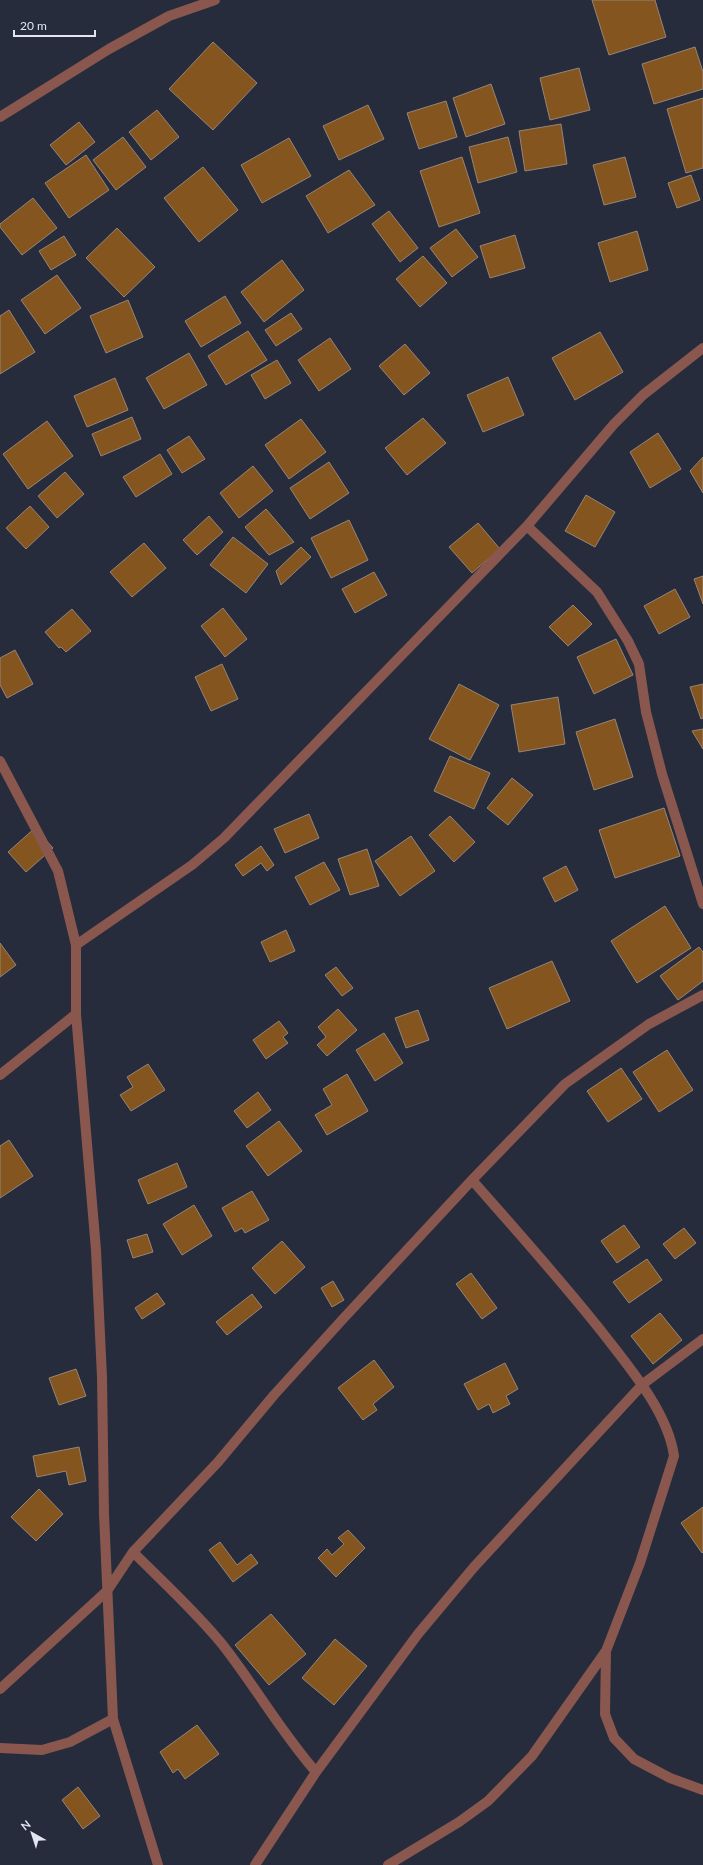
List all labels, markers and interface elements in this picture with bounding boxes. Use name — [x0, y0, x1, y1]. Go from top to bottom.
scale bar — [14, 12, 95, 38]
text: 20 m — [20, 18, 47, 33]
north arrow — [12, 1813, 52, 1853]
text: N — [18, 1817, 33, 1833]

